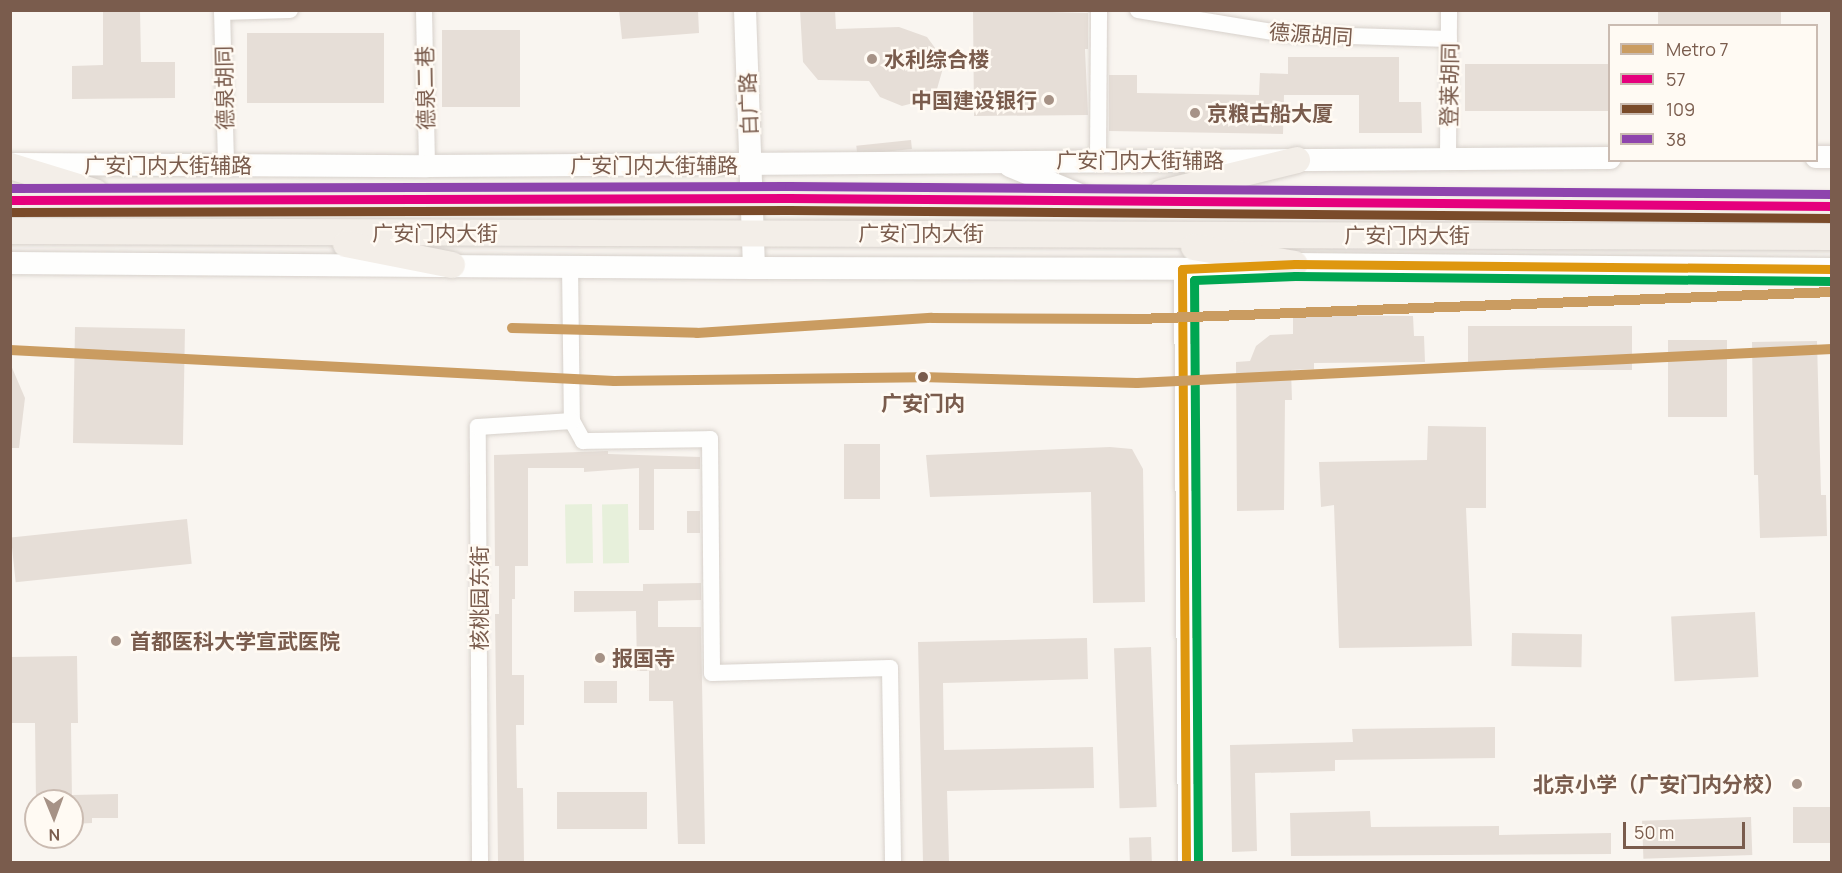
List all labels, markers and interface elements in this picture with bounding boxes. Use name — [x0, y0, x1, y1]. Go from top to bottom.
street label: 德源胡同 — [1268, 19, 1354, 49]
legend — [1608, 24, 1818, 162]
text: Metro 7 — [1666, 37, 1728, 61]
street label: 登莱胡同 — [1436, 43, 1462, 127]
street label: 德泉胡同 — [211, 46, 237, 130]
street label: 德泉二巷 — [412, 46, 438, 130]
place label: 水利综合楼 — [884, 46, 989, 72]
marker: 水利综合楼 — [865, 52, 879, 66]
text: 57 — [1666, 67, 1685, 91]
street label: 白广路 — [734, 72, 762, 136]
place label: 中国建设银行 — [911, 87, 1037, 113]
marker: 中国建设银行 — [1042, 93, 1056, 107]
text: 109 — [1666, 97, 1695, 121]
place label: 京粮古船大厦 — [1207, 100, 1333, 126]
marker: 京粮古船大厦 — [1188, 106, 1202, 120]
text: 38 — [1666, 127, 1686, 151]
street label: 广安门内大街辅路 — [1056, 147, 1224, 173]
street label: 广安门内大街辅路 — [84, 152, 252, 178]
street label: 广安门内大街辅路 — [570, 152, 738, 178]
street label: 广安门内大街 — [372, 220, 498, 246]
street label: 广安门内大街 — [858, 220, 984, 246]
street label: 广安门内大街 — [1344, 222, 1470, 248]
marker: 广安门内 — [912, 366, 934, 388]
place label: 广安门内 — [881, 390, 965, 416]
street label: 核桃园东街 — [466, 546, 492, 650]
place label: 首都医科大学宣武医院 — [130, 628, 340, 654]
marker: 首都医科大学宣武医院 — [107, 632, 125, 650]
place label: 报国寺 — [612, 645, 675, 671]
marker: 报国寺 — [593, 651, 607, 665]
place label: 北京小学（广安门内分校） — [1533, 771, 1785, 797]
marker: 北京小学（广安门内分校） — [1790, 777, 1804, 791]
north arrow — [24, 789, 84, 849]
scale bar — [1626, 810, 1748, 848]
text: 50 m — [1634, 820, 1674, 844]
text: N — [48, 824, 60, 846]

